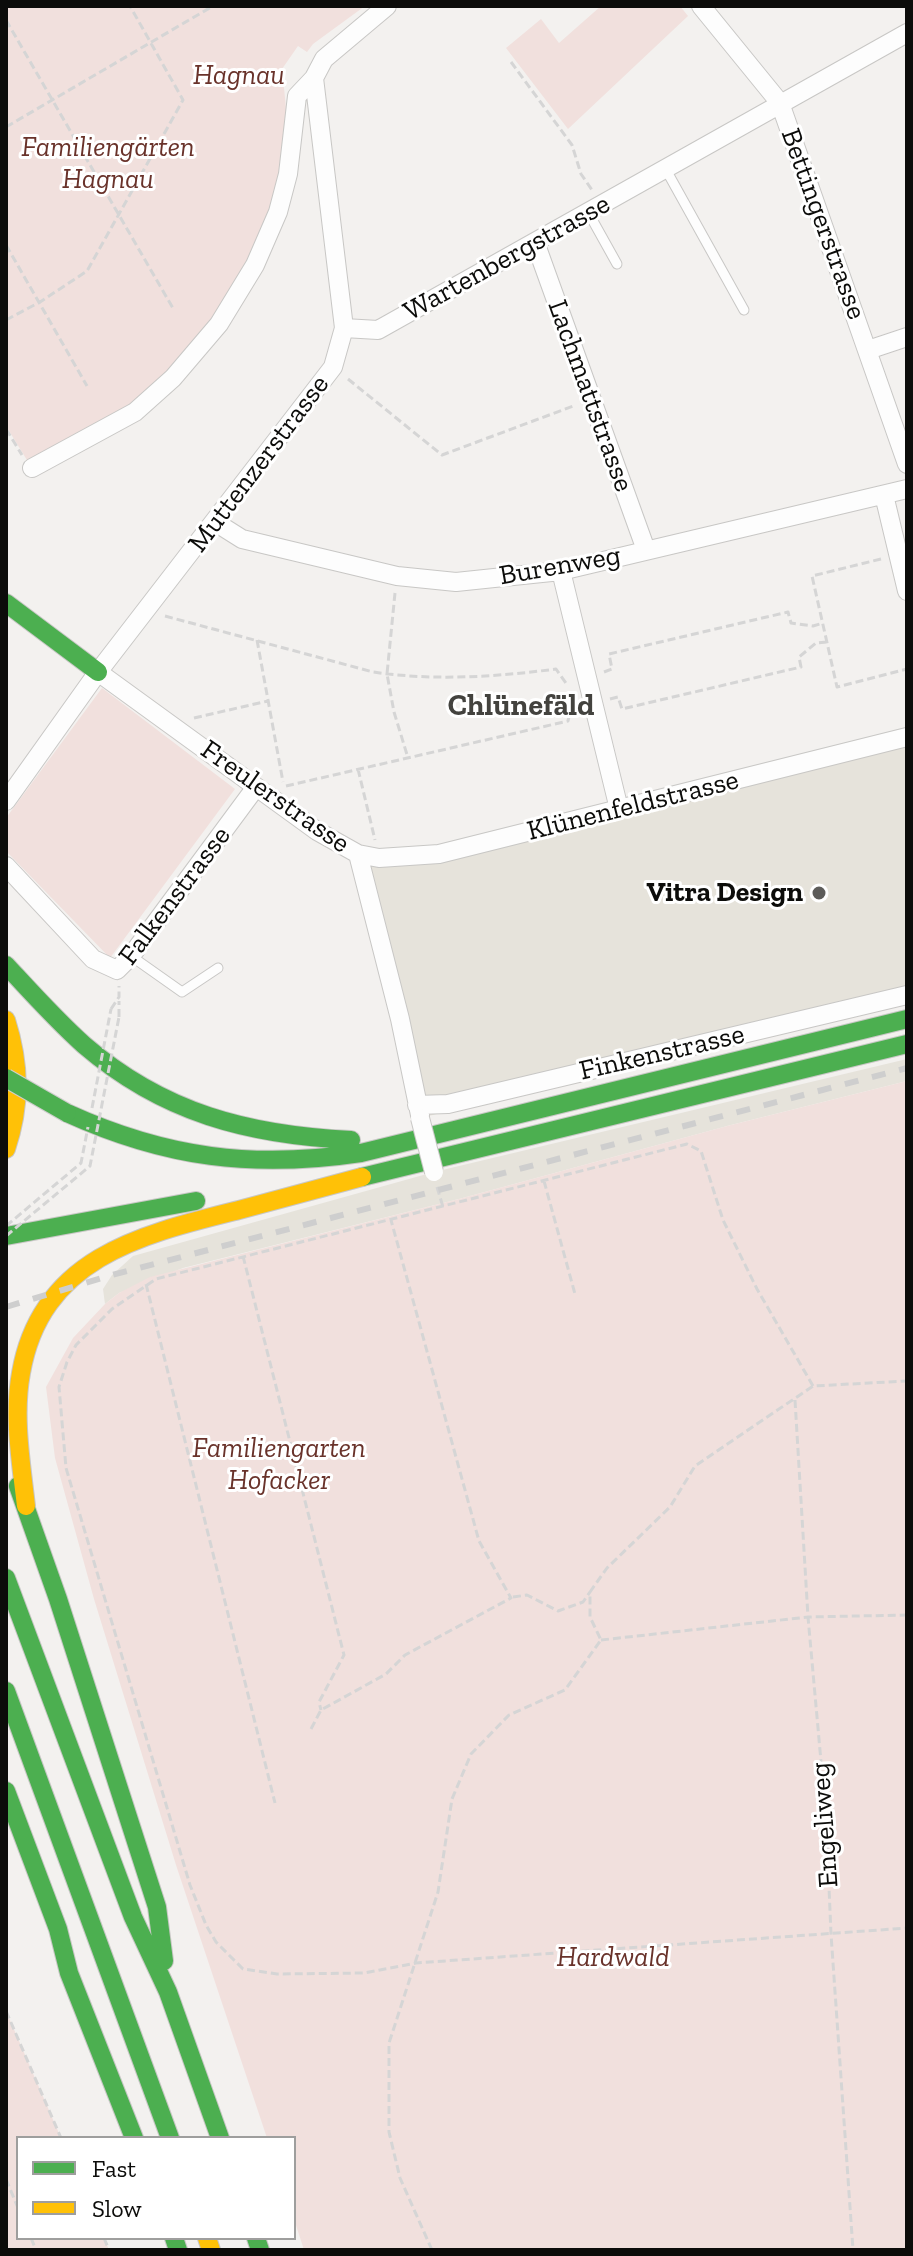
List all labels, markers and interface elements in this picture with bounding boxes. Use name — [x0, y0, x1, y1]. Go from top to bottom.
park label: Hagnau — [193, 59, 285, 93]
street label: Bettingerstrasse — [773, 124, 873, 324]
park label: Familiengärten Hagnau — [21, 131, 195, 197]
street label: Wartenbergstrasse — [398, 187, 616, 329]
street label: Lachmattstrasse — [540, 296, 640, 496]
street label: Muttenzerstrasse — [181, 369, 337, 559]
street label: Burenweg — [497, 539, 623, 593]
district label: Chlünefäld — [448, 688, 594, 724]
street label: Freulerstrasse — [194, 733, 356, 861]
street label: Klünenfeldstrasse — [524, 763, 742, 849]
street label: Falkenstrasse — [112, 820, 238, 972]
place label: Vitra Design — [647, 876, 803, 910]
marker: Vitra Design — [810, 884, 828, 902]
street label: Finkenstrasse — [576, 1018, 748, 1088]
park label: Familiengarten Hofacker — [192, 1432, 366, 1498]
street label: Engeliweg — [804, 1761, 846, 1889]
park label: Hardwald — [557, 1941, 669, 1975]
legend — [16, 2136, 296, 2240]
text: Fast — [92, 2154, 136, 2183]
text: Slow — [92, 2194, 142, 2223]

